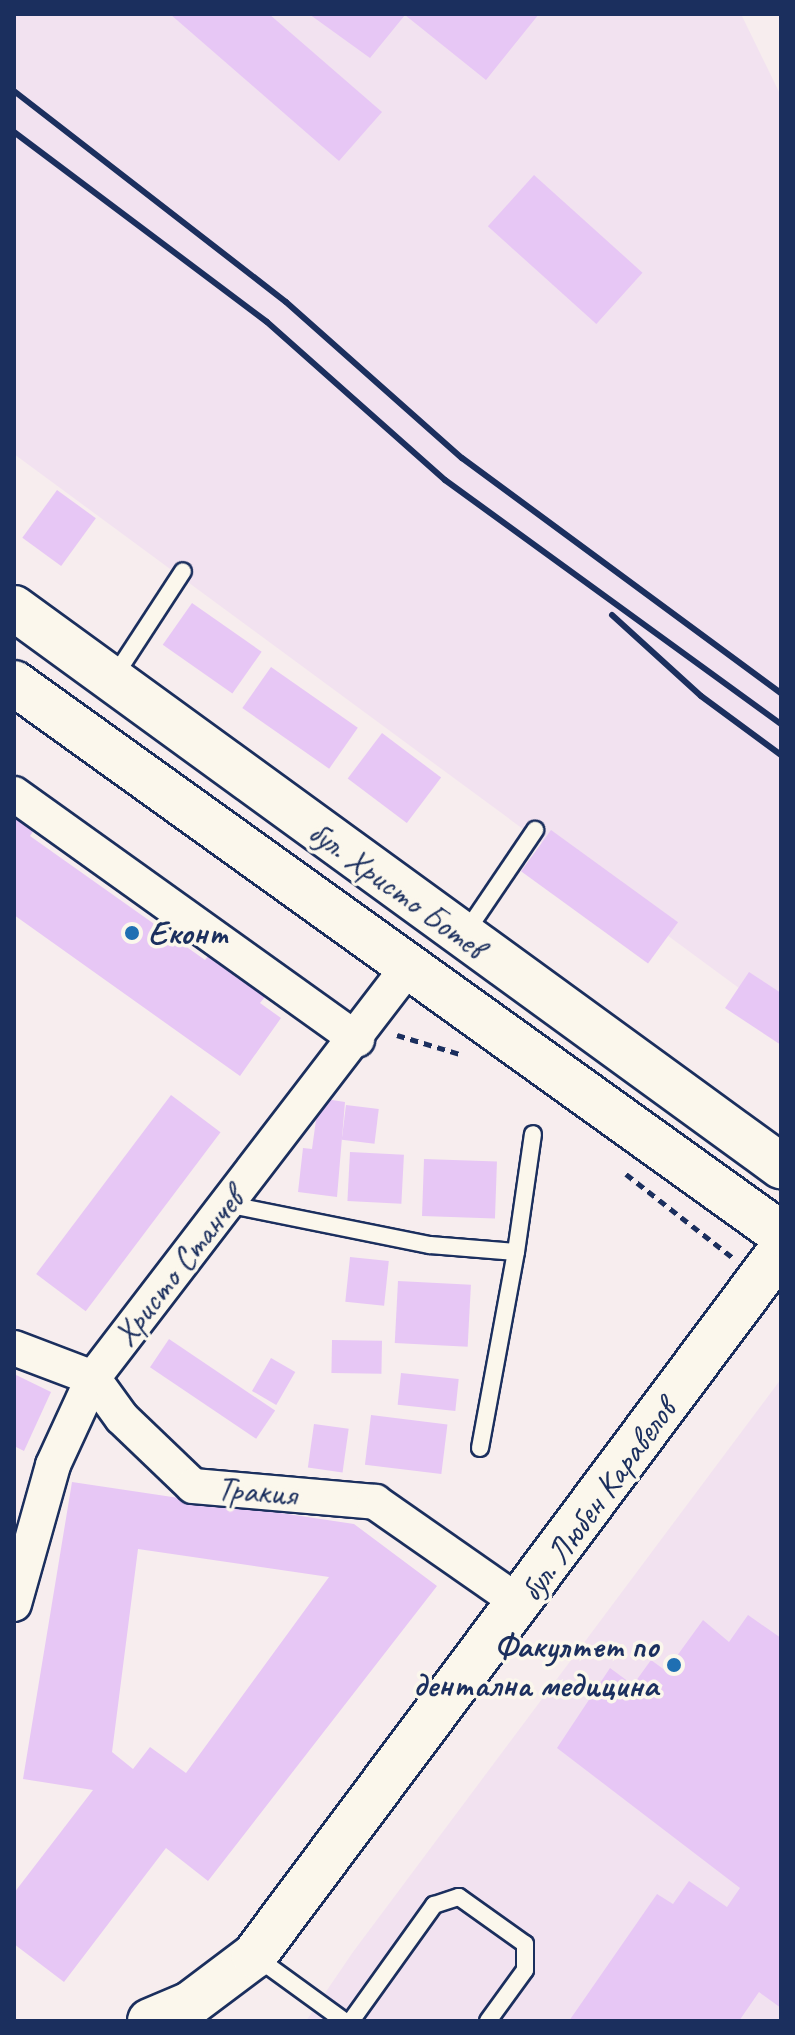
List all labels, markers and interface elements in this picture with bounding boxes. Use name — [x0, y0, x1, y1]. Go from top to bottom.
street label: бул. Христо Ботев — [301, 811, 493, 967]
place label: Еконт — [148, 913, 228, 953]
marker: Еконт — [123, 924, 141, 942]
street label: Христо Станчев — [103, 1180, 253, 1354]
street label: бул. Любен Каравелов — [510, 1391, 684, 1609]
street label: Тракия — [216, 1467, 298, 1515]
place label: Факултет по дентална медицина — [416, 1625, 658, 1704]
marker: Факултет по дентална медицина — [665, 1656, 683, 1674]

